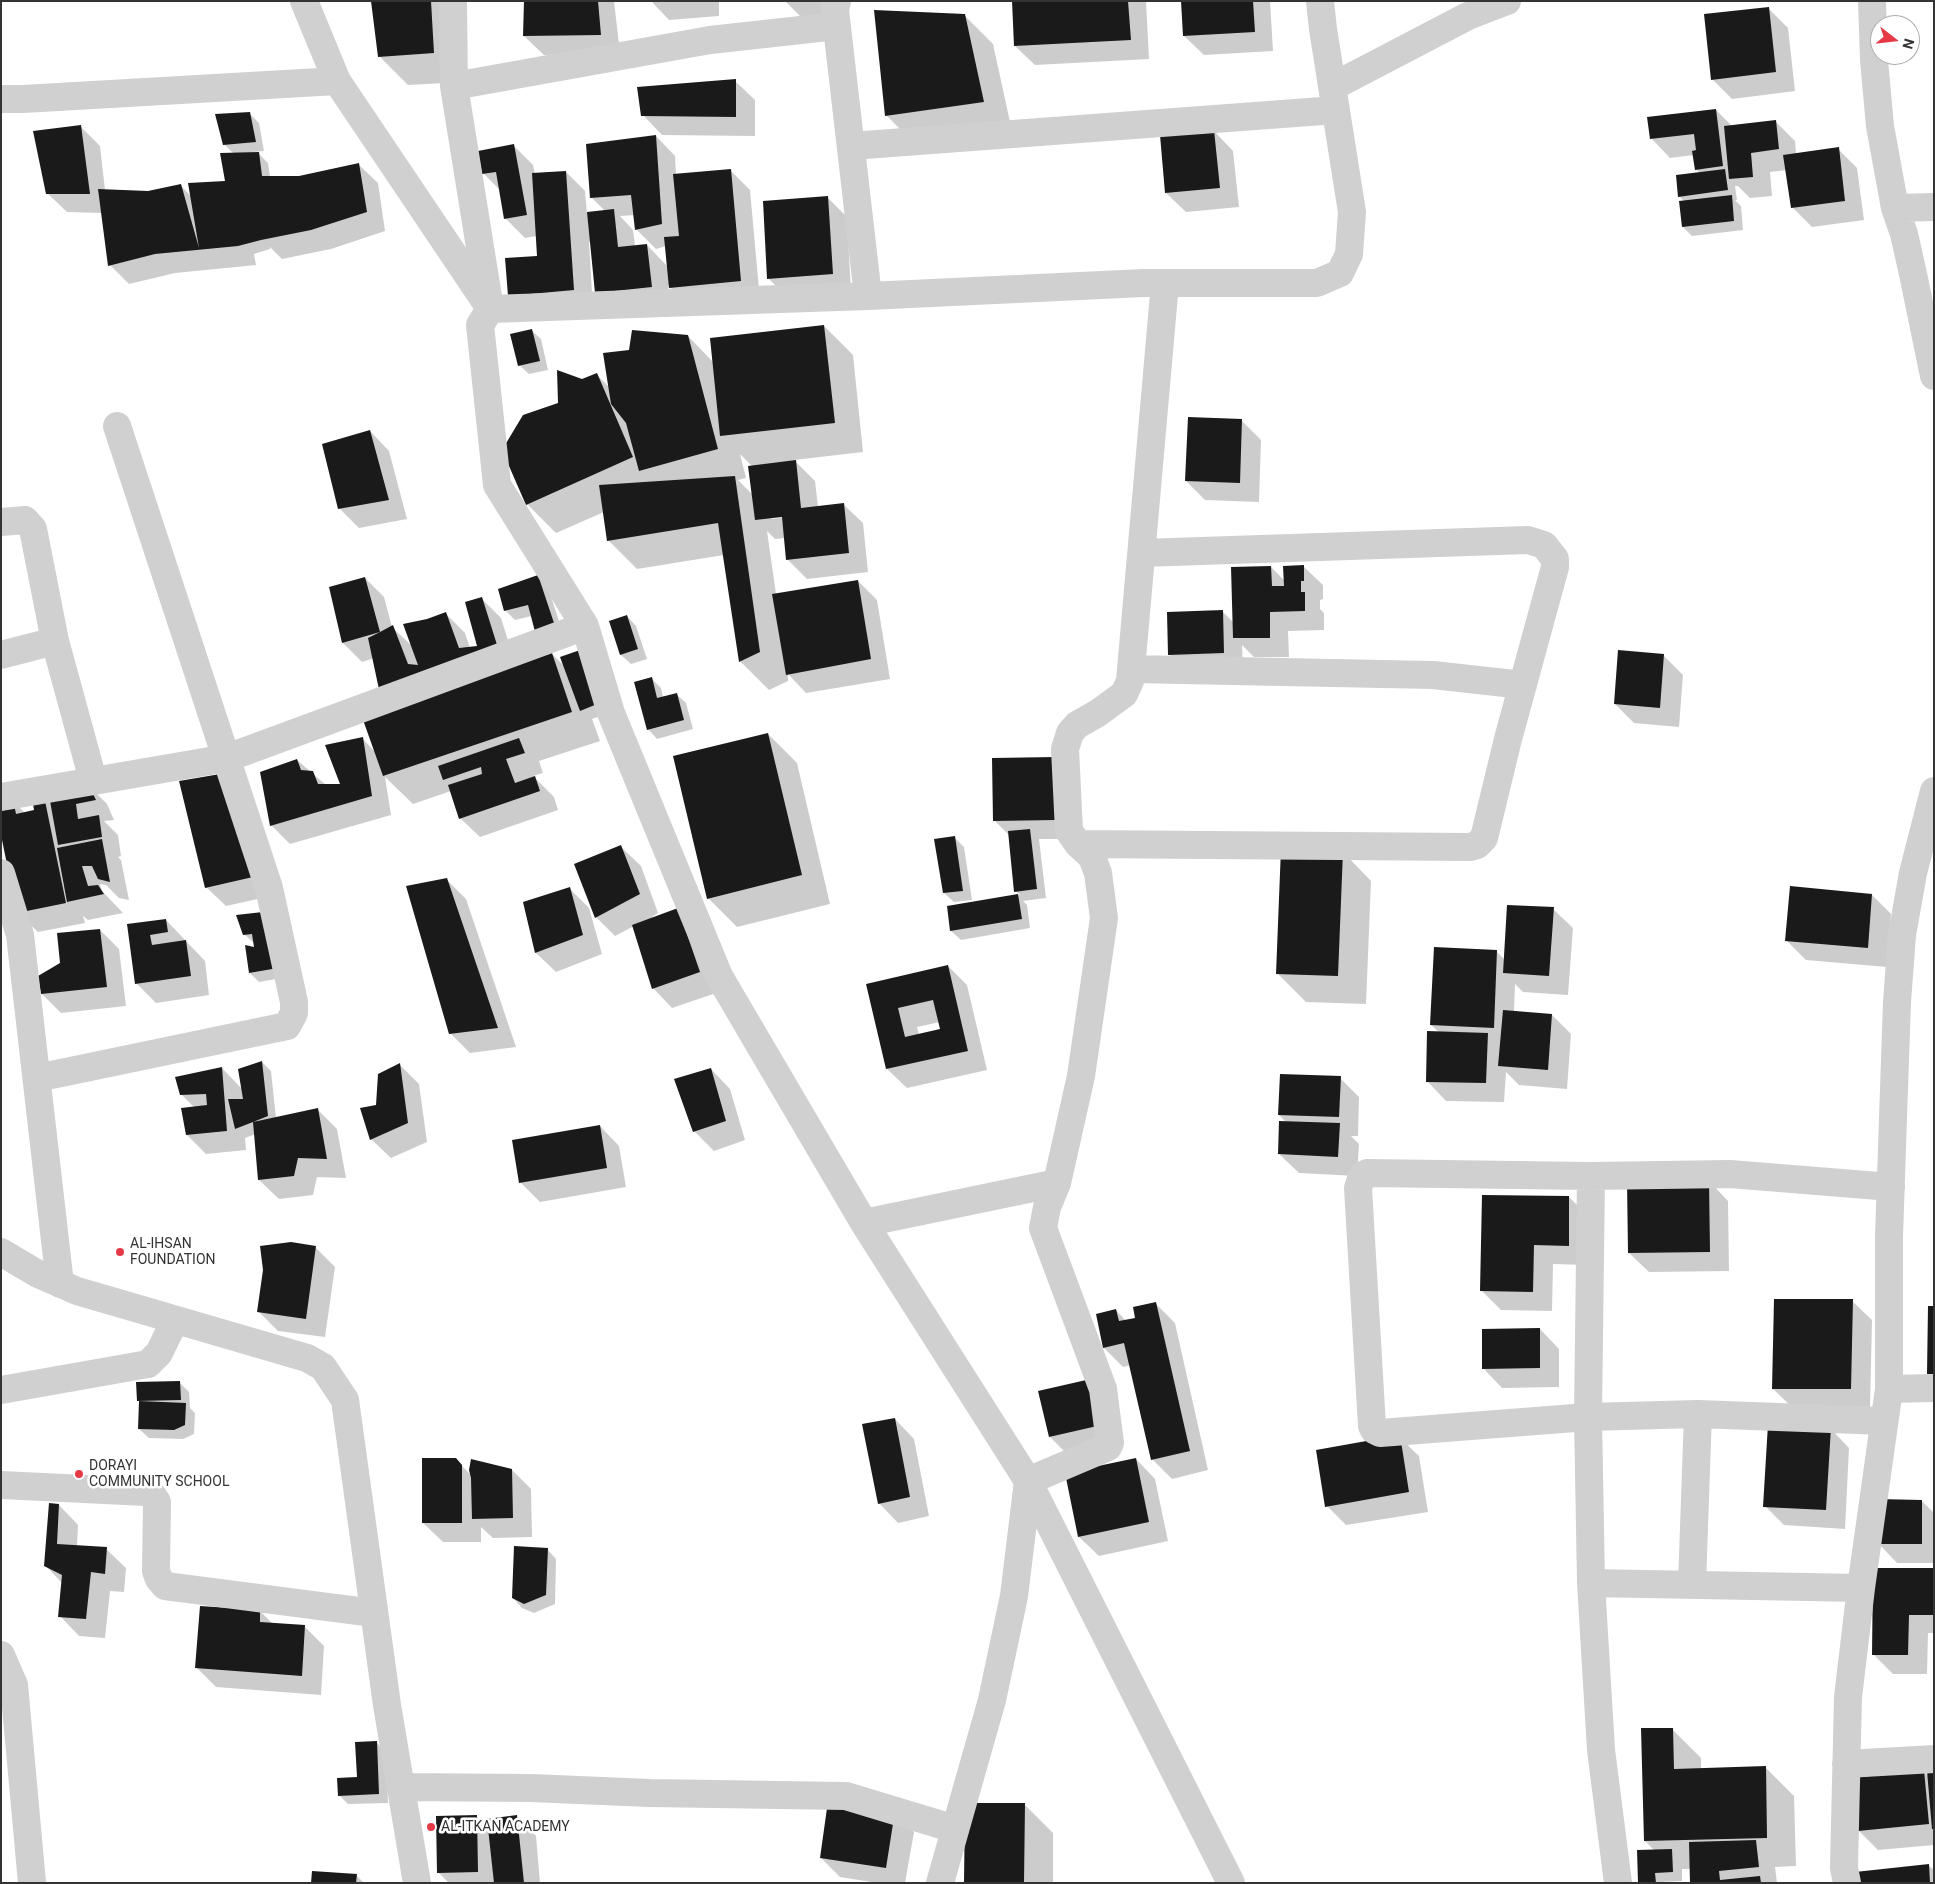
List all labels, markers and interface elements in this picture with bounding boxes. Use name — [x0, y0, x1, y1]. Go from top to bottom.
north arrow — [1870, 15, 1920, 65]
text: N — [1899, 37, 1918, 51]
place label: AL-IHSAN FOUNDATION — [130, 1236, 216, 1268]
marker: AL-IHSAN FOUNDATION — [114, 1246, 126, 1258]
place label: DORAYI COMMUNITY SCHOOL — [89, 1458, 229, 1490]
marker: DORAYI COMMUNITY SCHOOL — [73, 1468, 85, 1480]
place label: AL-ITKAN ACADEMY — [441, 1819, 570, 1835]
marker: AL-ITKAN ACADEMY — [425, 1821, 437, 1833]

